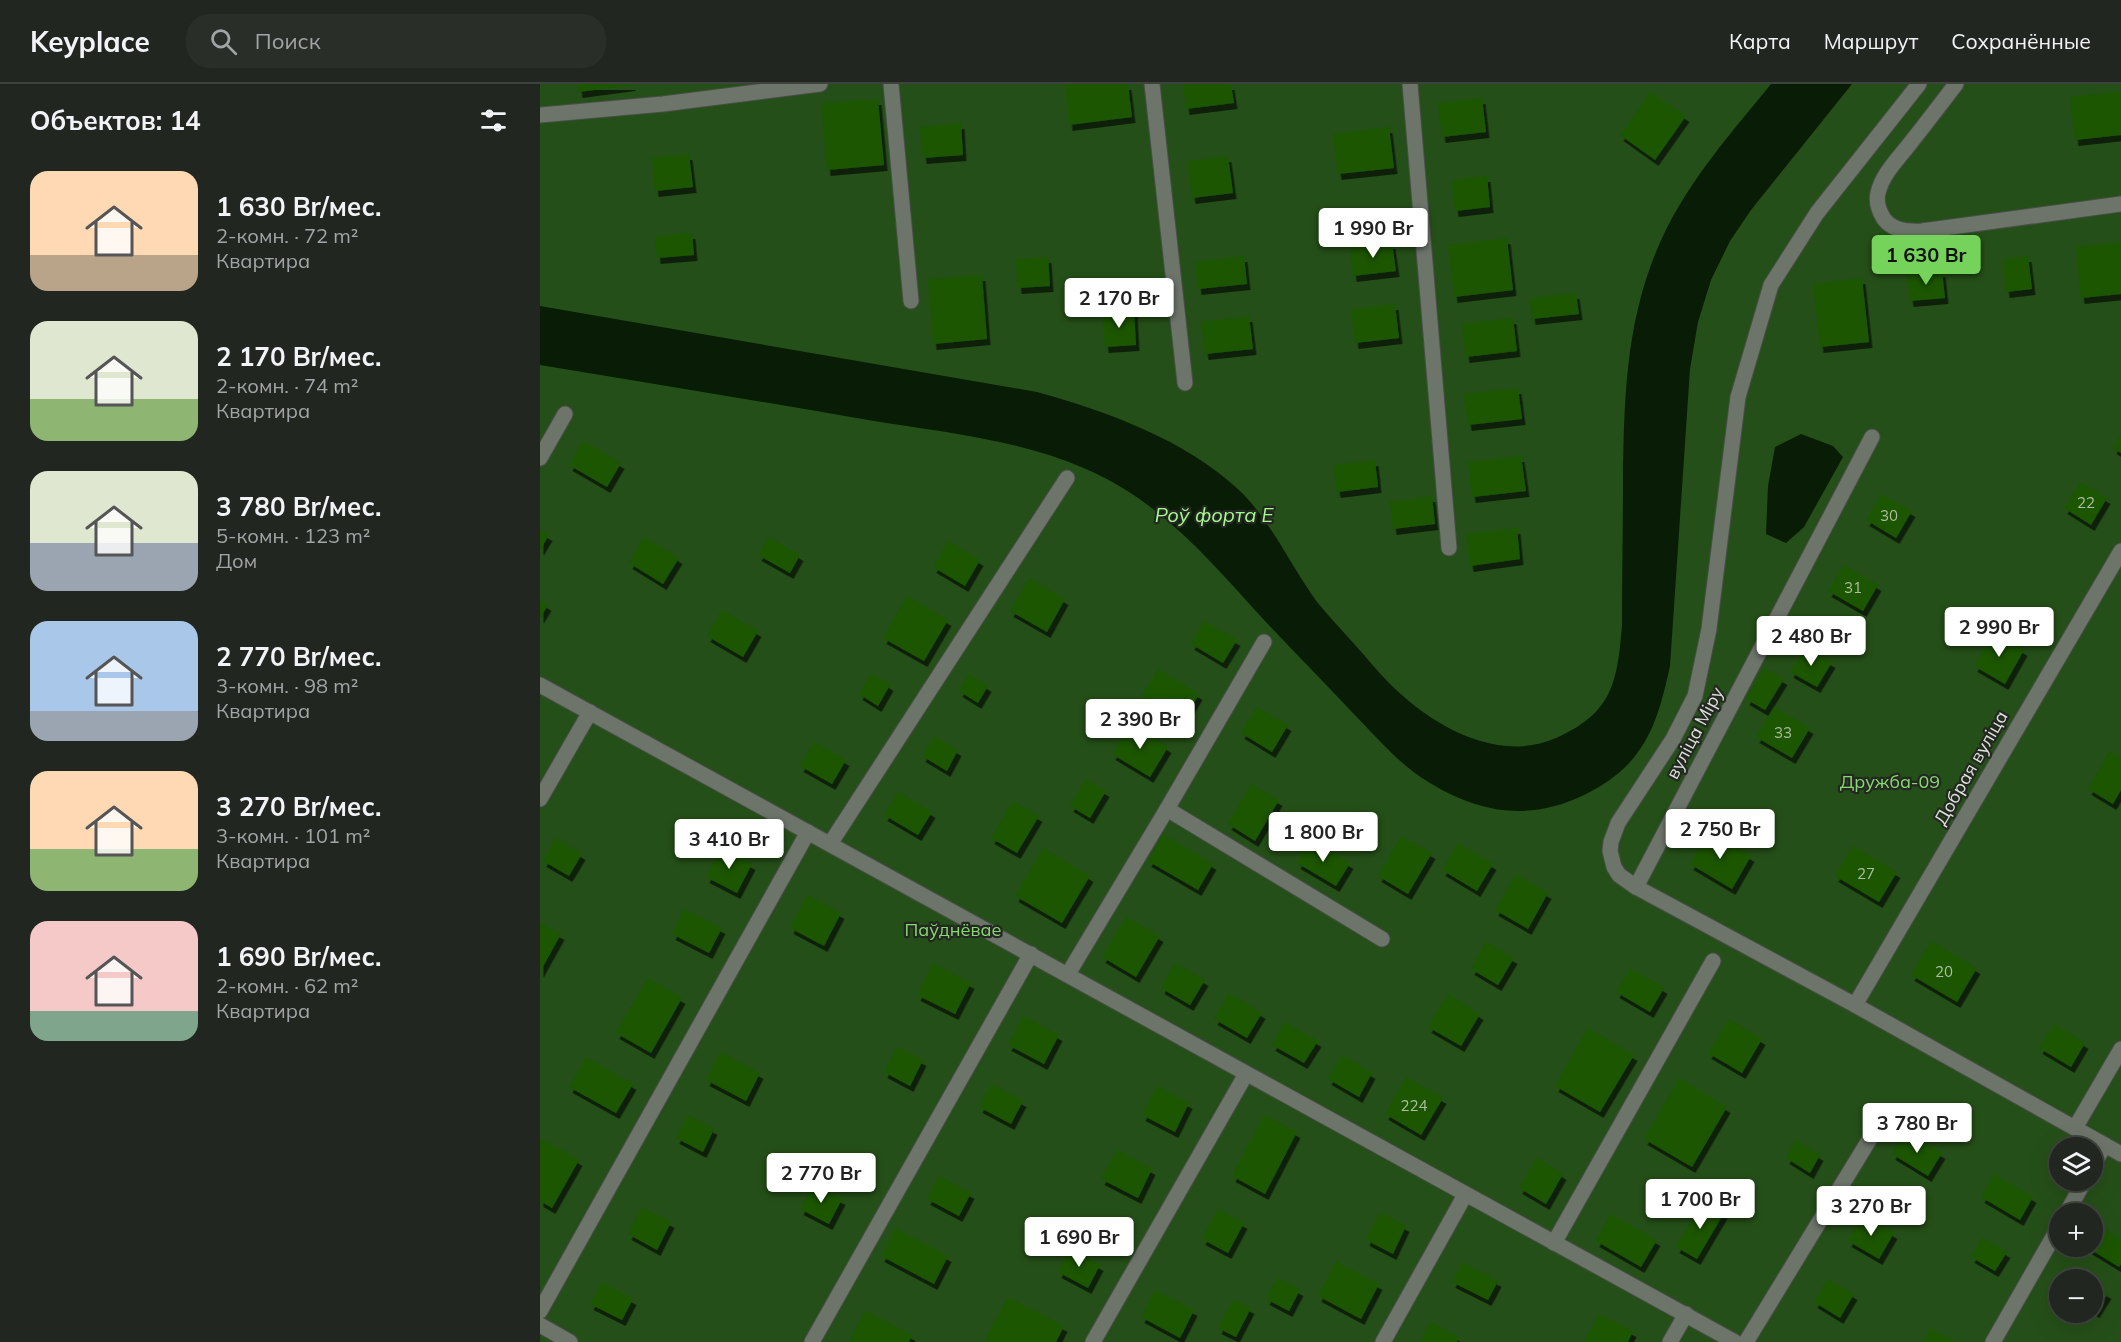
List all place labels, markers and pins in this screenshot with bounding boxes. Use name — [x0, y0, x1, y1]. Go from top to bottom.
pin: 1 990 Br — [1311, 208, 1435, 259]
pin: 1 630 Br — [1864, 235, 1988, 286]
pin: 2 170 Br — [1057, 278, 1181, 329]
pin: 2 990 Br — [1937, 607, 2061, 658]
pin: 2 480 Br — [1749, 616, 1873, 667]
pin: 2 390 Br — [1078, 699, 1202, 750]
pin: 2 750 Br — [1658, 809, 1782, 860]
pin: 1 800 Br — [1261, 812, 1385, 863]
pin: 3 410 Br — [667, 819, 791, 870]
pin: 3 780 Br — [1855, 1103, 1979, 1154]
pin: 2 770 Br — [759, 1153, 883, 1204]
pin: 1 700 Br — [1638, 1179, 1762, 1230]
pin: 3 270 Br — [1809, 1186, 1933, 1237]
pin: 1 690 Br — [1017, 1217, 1141, 1268]

